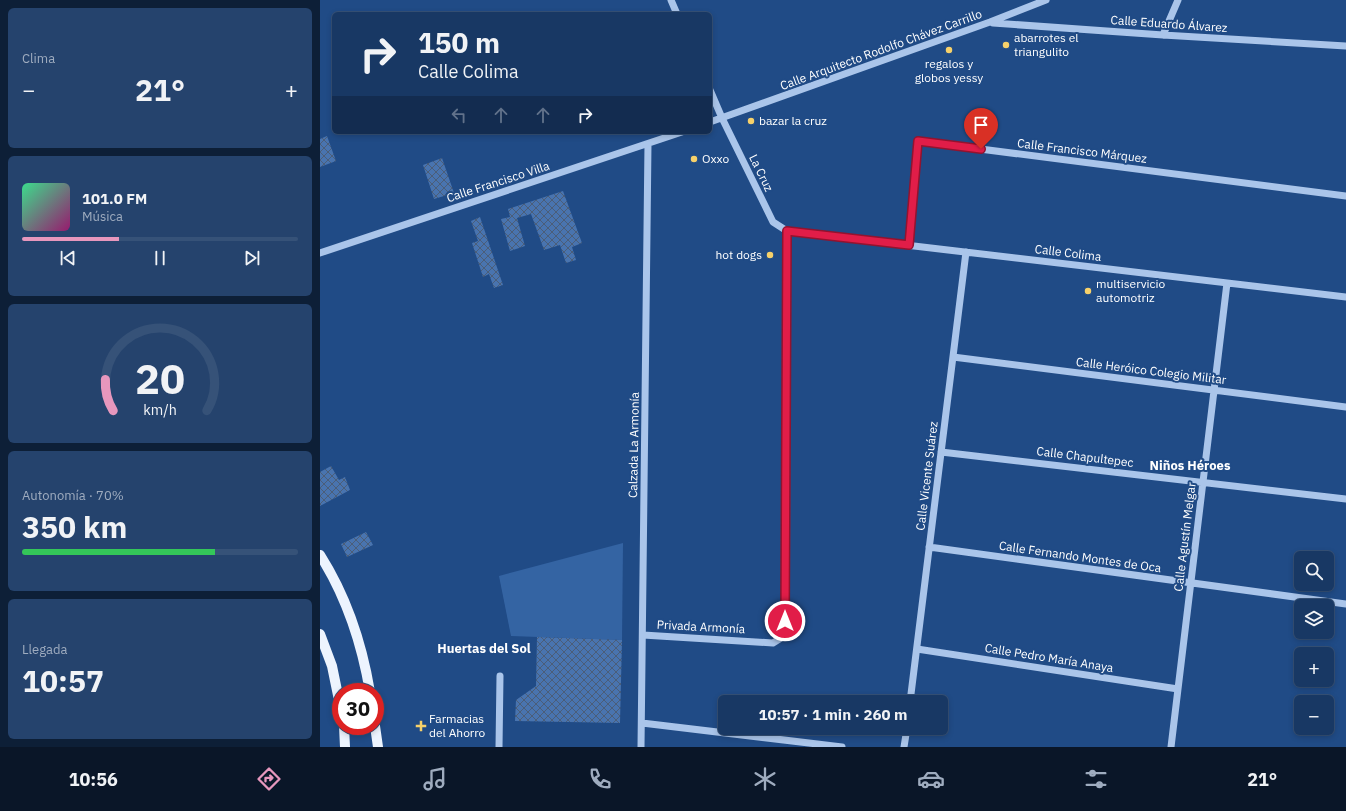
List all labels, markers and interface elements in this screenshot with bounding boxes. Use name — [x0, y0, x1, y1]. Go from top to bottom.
street label: Calle Arquitecto Rodolfo Chávez Carrillo — [778, 6, 984, 93]
street label: Calle Eduardo Álvarez — [1110, 12, 1228, 35]
text: 150 m — [418, 24, 500, 61]
icon: right — [352, 28, 404, 80]
place label: abarrotes el triangulito — [1014, 30, 1079, 59]
marker: abarrotes el triangulito — [1001, 40, 1011, 50]
marker: regalos y globos yessy — [944, 45, 954, 55]
text: Clima — [22, 50, 55, 67]
place label: regalos y globos yessy — [915, 56, 983, 85]
text: Calle Colima — [418, 60, 519, 83]
text: 21° — [135, 70, 185, 109]
text: − — [22, 75, 35, 104]
text: + — [285, 75, 298, 104]
icon: left — [448, 104, 470, 126]
icon: ahead — [490, 104, 512, 126]
icon: ahead — [532, 104, 554, 126]
icon: right — [574, 104, 596, 126]
pin — [964, 108, 998, 149]
place label: bazar la cruz — [759, 113, 827, 128]
icon: arrive — [970, 114, 992, 136]
marker: bazar la cruz — [746, 116, 756, 126]
street label: Calle Francisco Márquez — [1016, 135, 1148, 166]
place label: Oxxo — [702, 151, 730, 166]
street label: La Cruz — [746, 152, 777, 194]
marker: Oxxo — [689, 154, 699, 164]
street label: Calle Francisco Villa — [444, 158, 552, 205]
text: 101.0 FM — [82, 189, 147, 208]
text: Música — [82, 208, 123, 225]
street label: Calle Colima — [1034, 241, 1103, 264]
icon: previous — [57, 247, 79, 269]
icon: pause — [149, 247, 171, 269]
icon: next — [241, 247, 263, 269]
place label: hot dogs — [716, 247, 762, 262]
marker: hot dogs — [765, 250, 775, 260]
place label: multiservicio automotriz — [1096, 276, 1166, 305]
marker: multiservicio automotriz — [1083, 286, 1093, 296]
text: 20 — [135, 351, 185, 405]
street label: Calle Heróico Colegio Militar — [1075, 354, 1228, 387]
street label: Calzada La Armonía — [625, 391, 642, 498]
text: km/h — [143, 400, 177, 419]
street label: Calle Vicente Suárez — [912, 420, 941, 531]
street label: Calle Chapultepec — [1036, 443, 1134, 470]
district label: Niños Héroes — [1150, 457, 1231, 474]
street label: Calle Agustín Melgar — [1170, 481, 1199, 592]
text: Autonomía · 70% — [22, 487, 124, 504]
text: 350 km — [22, 507, 127, 546]
street label: Calle Fernando Montes de Oca — [998, 538, 1163, 575]
map controls — [1294, 551, 1334, 735]
button: search — [1294, 551, 1334, 591]
button: layers — [1294, 599, 1334, 639]
position arrow — [764, 600, 806, 642]
street label: Privada Armonía — [656, 617, 746, 636]
district label: Huertas del Sol — [437, 640, 531, 657]
street label: Calle Pedro María Anaya — [984, 640, 1115, 675]
text: Llegada — [22, 641, 67, 658]
button: + — [1294, 647, 1334, 687]
text: 10:57 — [22, 661, 104, 700]
speed limit sign: 30 — [332, 683, 384, 735]
button: − — [1294, 695, 1334, 735]
text: 10:57 · 1 min · 260 m — [759, 705, 907, 724]
place label: Farmacias del Ahorro — [429, 711, 486, 740]
marker: Farmacias del Ahorro — [416, 721, 426, 731]
icon: directions — [255, 765, 283, 793]
icon: music — [421, 765, 449, 793]
icon: phone — [586, 765, 614, 793]
icon: climate — [751, 765, 779, 793]
icon: car — [917, 765, 945, 793]
icon: filters — [1082, 765, 1110, 793]
text: 10:56 — [69, 768, 118, 791]
text: 21° — [1247, 768, 1277, 791]

